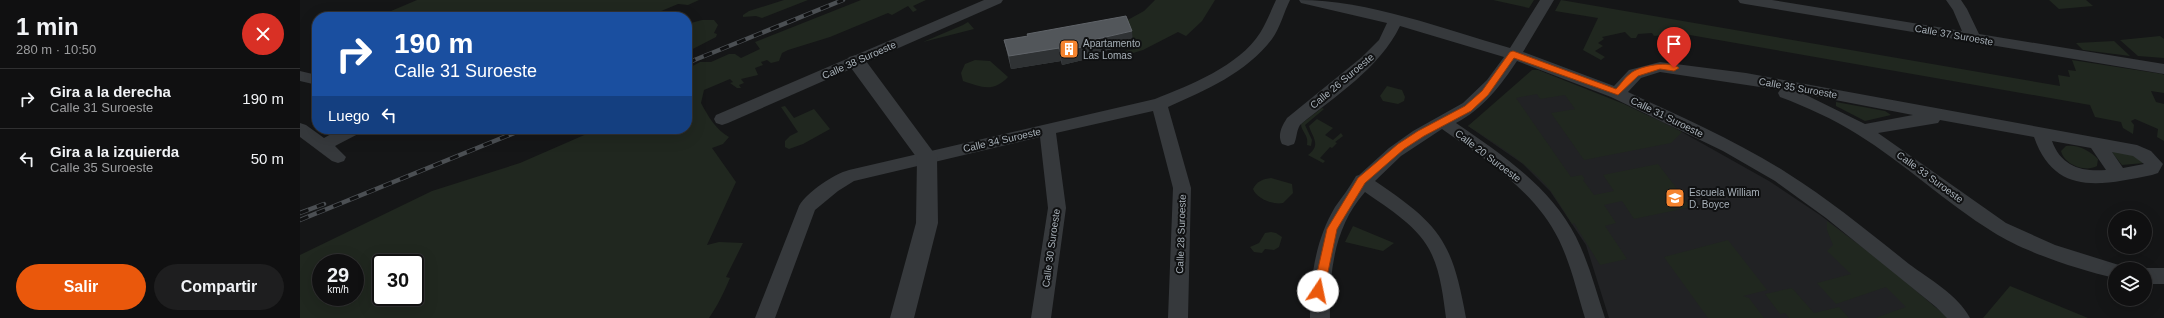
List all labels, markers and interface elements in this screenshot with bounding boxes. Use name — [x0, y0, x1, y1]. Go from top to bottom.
text: 1 min — [16, 13, 79, 40]
button: close — [242, 13, 284, 55]
street label: Calle 37 Suroeste — [1914, 23, 1995, 47]
pin — [1657, 27, 1691, 68]
icon: right — [328, 28, 380, 80]
text: 190 m — [394, 28, 473, 59]
icon: arrive — [1663, 33, 1685, 55]
building icon: Apartamento Las Lomas — [1058, 38, 1080, 60]
place label: Apartamento Las Lomas — [1083, 38, 1141, 61]
street label: Calle 38 Suroeste — [820, 39, 898, 81]
text: 280 m · 10:50 — [16, 42, 96, 57]
street label: Calle 26 Suroeste — [1308, 51, 1376, 111]
text: Calle 31 Suroeste — [394, 61, 537, 81]
street label: Calle 35 Suroeste — [1758, 76, 1839, 100]
text: Gira a la derecha — [50, 83, 171, 100]
icon: right — [16, 88, 38, 110]
text: 190 m — [242, 90, 284, 107]
street label: Calle 31 Suroeste — [1629, 95, 1706, 140]
text: Calle 31 Suroeste — [50, 100, 153, 115]
icon: left — [378, 104, 400, 126]
text: Luego — [328, 107, 370, 124]
street label: Calle 34 Suroeste — [962, 126, 1042, 154]
street label: Calle 20 Suroeste — [1453, 128, 1523, 185]
text: Gira a la izquierda — [50, 143, 179, 160]
icon: left — [16, 148, 38, 170]
street label: Calle 33 Suroeste — [1895, 149, 1966, 205]
text: 50 m — [251, 150, 284, 167]
text: Calle 35 Suroeste — [50, 160, 153, 175]
school or university icon: Escuela William D. Boyce — [1664, 187, 1686, 209]
place label: Escuela William D. Boyce — [1689, 187, 1760, 210]
street label: Calle 28 Suroeste — [1174, 194, 1188, 274]
street label: Calle 30 Suroeste — [1040, 207, 1062, 288]
map controls — [2108, 210, 2152, 306]
button: sound — [2108, 210, 2152, 254]
speed limit sign: 30 — [372, 254, 424, 306]
button: layers — [2108, 262, 2152, 306]
button: Salir — [16, 264, 146, 310]
button: Compartir — [154, 264, 284, 310]
text: 29 — [327, 264, 349, 286]
position arrow — [1297, 270, 1339, 312]
text: km/h — [327, 284, 349, 295]

